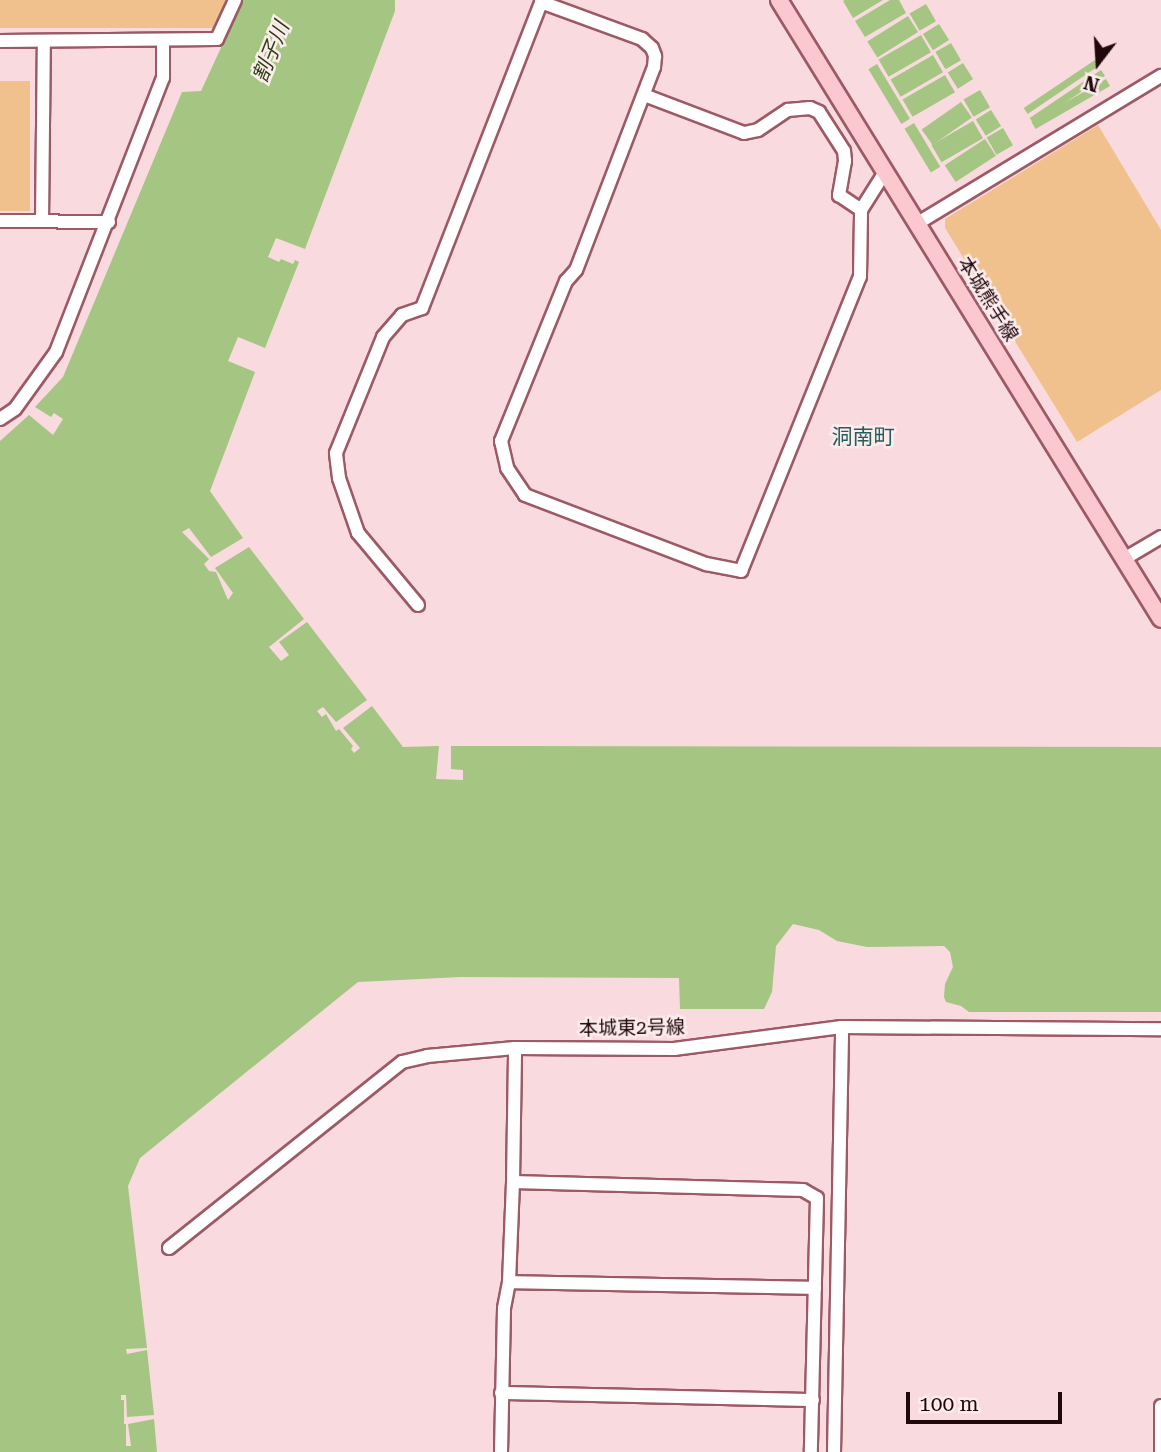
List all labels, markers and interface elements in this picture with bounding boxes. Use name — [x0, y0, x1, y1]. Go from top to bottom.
water label: 割子川 — [248, 18, 294, 86]
north arrow — [1063, 28, 1133, 98]
text: N — [1081, 70, 1102, 97]
street label: 本城熊手線 — [953, 253, 1023, 345]
district label: 洞南町 — [832, 424, 894, 450]
street label: 本城東2号線 — [579, 1016, 685, 1040]
scale bar — [909, 1378, 1065, 1422]
text: 100 m — [919, 1392, 979, 1416]

